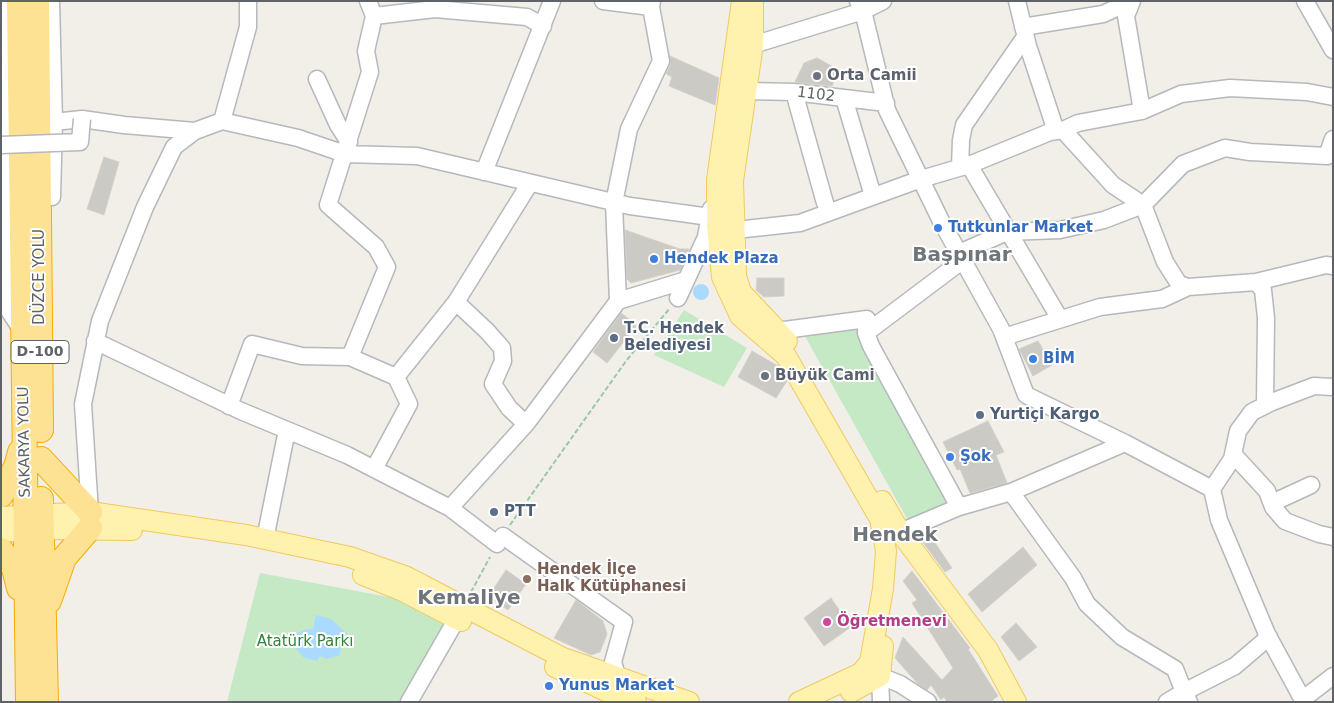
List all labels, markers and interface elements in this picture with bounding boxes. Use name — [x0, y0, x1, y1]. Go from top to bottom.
place label: Orta Camii — [827, 67, 917, 85]
marker: Orta Camii — [811, 70, 823, 82]
street label: 1102 — [796, 84, 836, 106]
place label: Tutkunlar Market — [948, 219, 1093, 237]
marker: Tutkunlar Market — [932, 222, 944, 234]
street label: DÜZCE YOLU — [31, 229, 49, 325]
district label: Başpınar — [912, 244, 1012, 268]
place label: Hendek Plaza — [664, 250, 779, 268]
marker: Hendek Plaza — [648, 253, 660, 265]
place label: T.C. Hendek Belediyesi — [624, 320, 724, 355]
marker: T.C. Hendek Belediyesi — [608, 332, 620, 344]
road number: D-100 — [11, 341, 69, 364]
place label: BİM — [1043, 350, 1075, 368]
marker: BİM — [1027, 353, 1039, 365]
place label: Büyük Cami — [775, 367, 875, 385]
marker: Büyük Cami — [759, 370, 771, 382]
street label: SAKARYA YOLU — [15, 386, 35, 498]
place label: Yurtiçi Kargo — [990, 406, 1100, 424]
marker: Yurtiçi Kargo — [974, 409, 986, 421]
place label: Şok — [960, 448, 991, 466]
marker: Şok — [944, 451, 956, 463]
place label: PTT — [504, 503, 536, 521]
marker: PTT — [488, 506, 500, 518]
district label: Hendek — [852, 524, 938, 548]
place label: Hendek İlçe Halk Kütüphanesi — [537, 561, 686, 596]
marker: Hendek İlçe Halk Kütüphanesi — [521, 573, 533, 585]
district label: Kemaliye — [417, 587, 521, 611]
place label: Öğretmenevi — [837, 613, 947, 631]
marker: Öğretmenevi — [821, 616, 833, 628]
park label: Atatürk Parkı — [257, 633, 353, 651]
place label: Yunus Market — [559, 677, 674, 695]
marker: Yunus Market — [543, 680, 555, 692]

